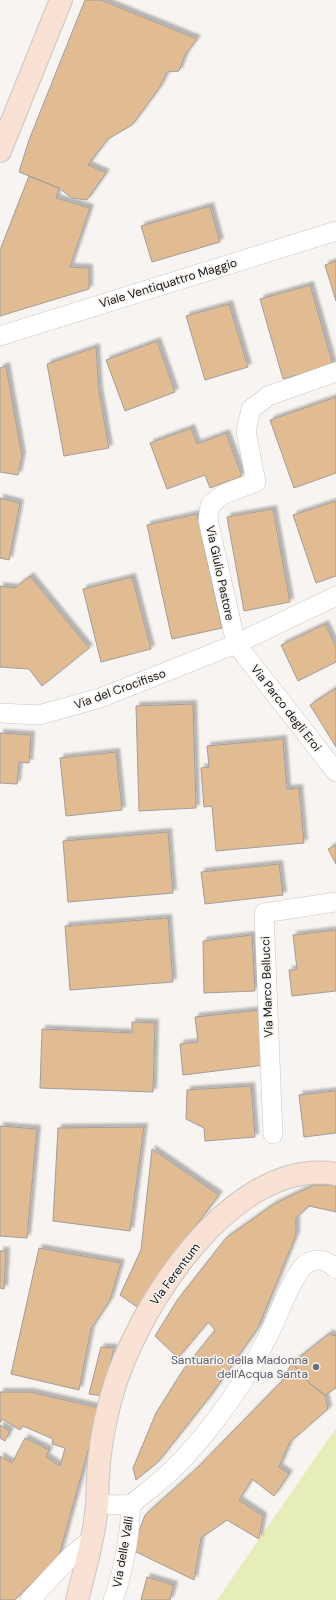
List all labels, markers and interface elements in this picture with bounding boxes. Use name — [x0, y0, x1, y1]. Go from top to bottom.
street label: Viale Ventiquattro Maggio — [97, 254, 239, 312]
street label: Via Giulio Pastore — [202, 524, 238, 622]
street label: Via Parco degli Eroi — [247, 661, 325, 755]
street label: Via del Crocifisso — [72, 665, 168, 713]
street label: Via Marco Bellucci — [257, 936, 277, 1038]
street label: Via Ferentum — [146, 1240, 204, 1308]
place label: Santuario della Madonna dell'Acqua Santa — [171, 1352, 308, 1382]
marker: Santuario della Madonna dell'Acqua Santa — [311, 1362, 321, 1372]
street label: Via delle Valli — [109, 1515, 137, 1589]

